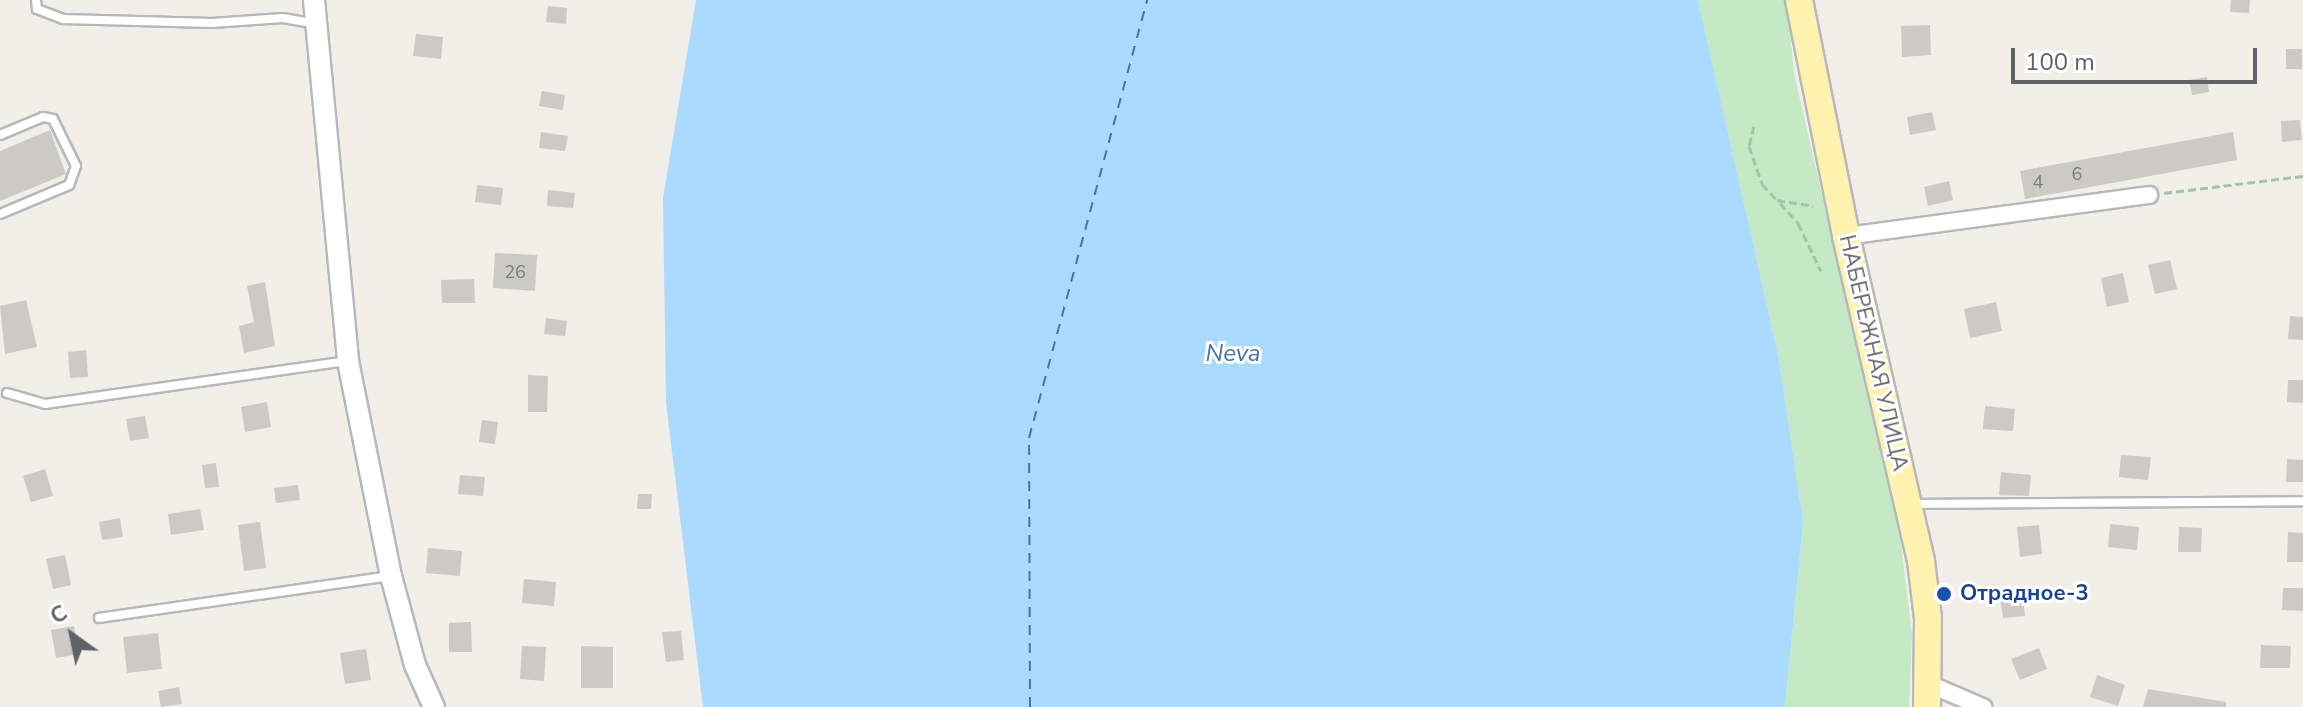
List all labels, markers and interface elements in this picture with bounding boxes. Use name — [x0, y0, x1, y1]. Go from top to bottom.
scale bar — [2015, 32, 2261, 82]
text: 100 m — [2025, 46, 2095, 78]
house number: 6 — [2072, 163, 2082, 185]
house number: 4 — [2033, 171, 2043, 193]
street label: НАБЕРЕЖНАЯ УЛИЦА — [1833, 232, 1913, 474]
house number: 26 — [504, 261, 526, 283]
water label: Neva — [1205, 340, 1261, 368]
place label: Отрадное-3 — [1960, 581, 2089, 607]
marker: Отрадное-3 — [1935, 585, 1953, 603]
north arrow — [32, 595, 112, 675]
text: С — [44, 598, 73, 632]

